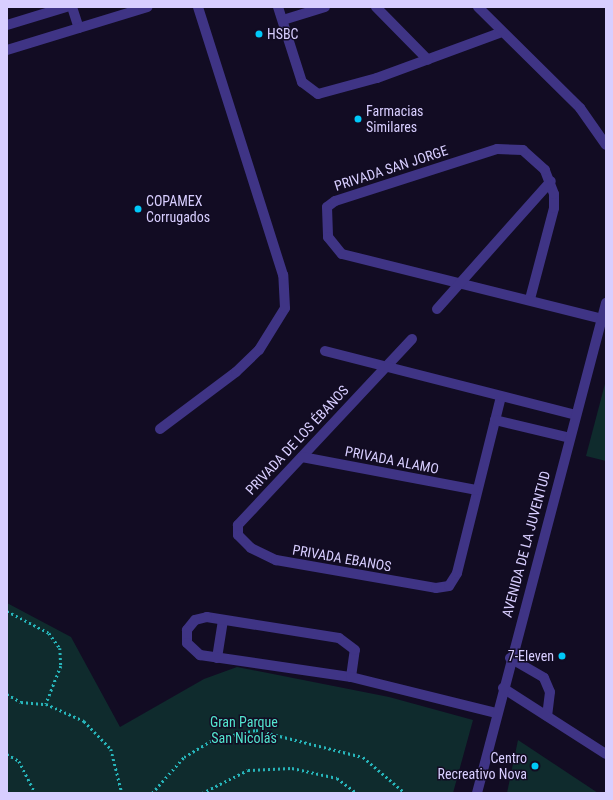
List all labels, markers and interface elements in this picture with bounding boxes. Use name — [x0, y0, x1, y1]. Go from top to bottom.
place label: HSBC — [267, 26, 299, 42]
marker: HSBC — [254, 29, 264, 39]
place label: Farmacias Similares — [366, 103, 423, 136]
marker: Farmacias Similares — [353, 114, 363, 124]
street label: PRIVADA SAN JORGE — [332, 142, 450, 194]
place label: COPAMEX Corrugados — [146, 193, 210, 226]
marker: COPAMEX Corrugados — [133, 204, 143, 214]
street label: PRIVADA DE LOS ÉBANOS — [242, 382, 352, 498]
street label: PRIVADA ALAMO — [344, 443, 440, 477]
street label: AVENIDA DE LA JUVENTUD — [498, 469, 554, 619]
street label: PRIVADA EBANOS — [291, 541, 393, 575]
place label: 7-Eleven — [508, 648, 554, 664]
marker: 7-Eleven — [557, 651, 567, 661]
park label: Gran Parque San Nicolás — [210, 714, 278, 746]
place label: Centro Recreativo Nova — [437, 750, 527, 782]
marker: Centro Recreativo Nova — [530, 761, 540, 771]

